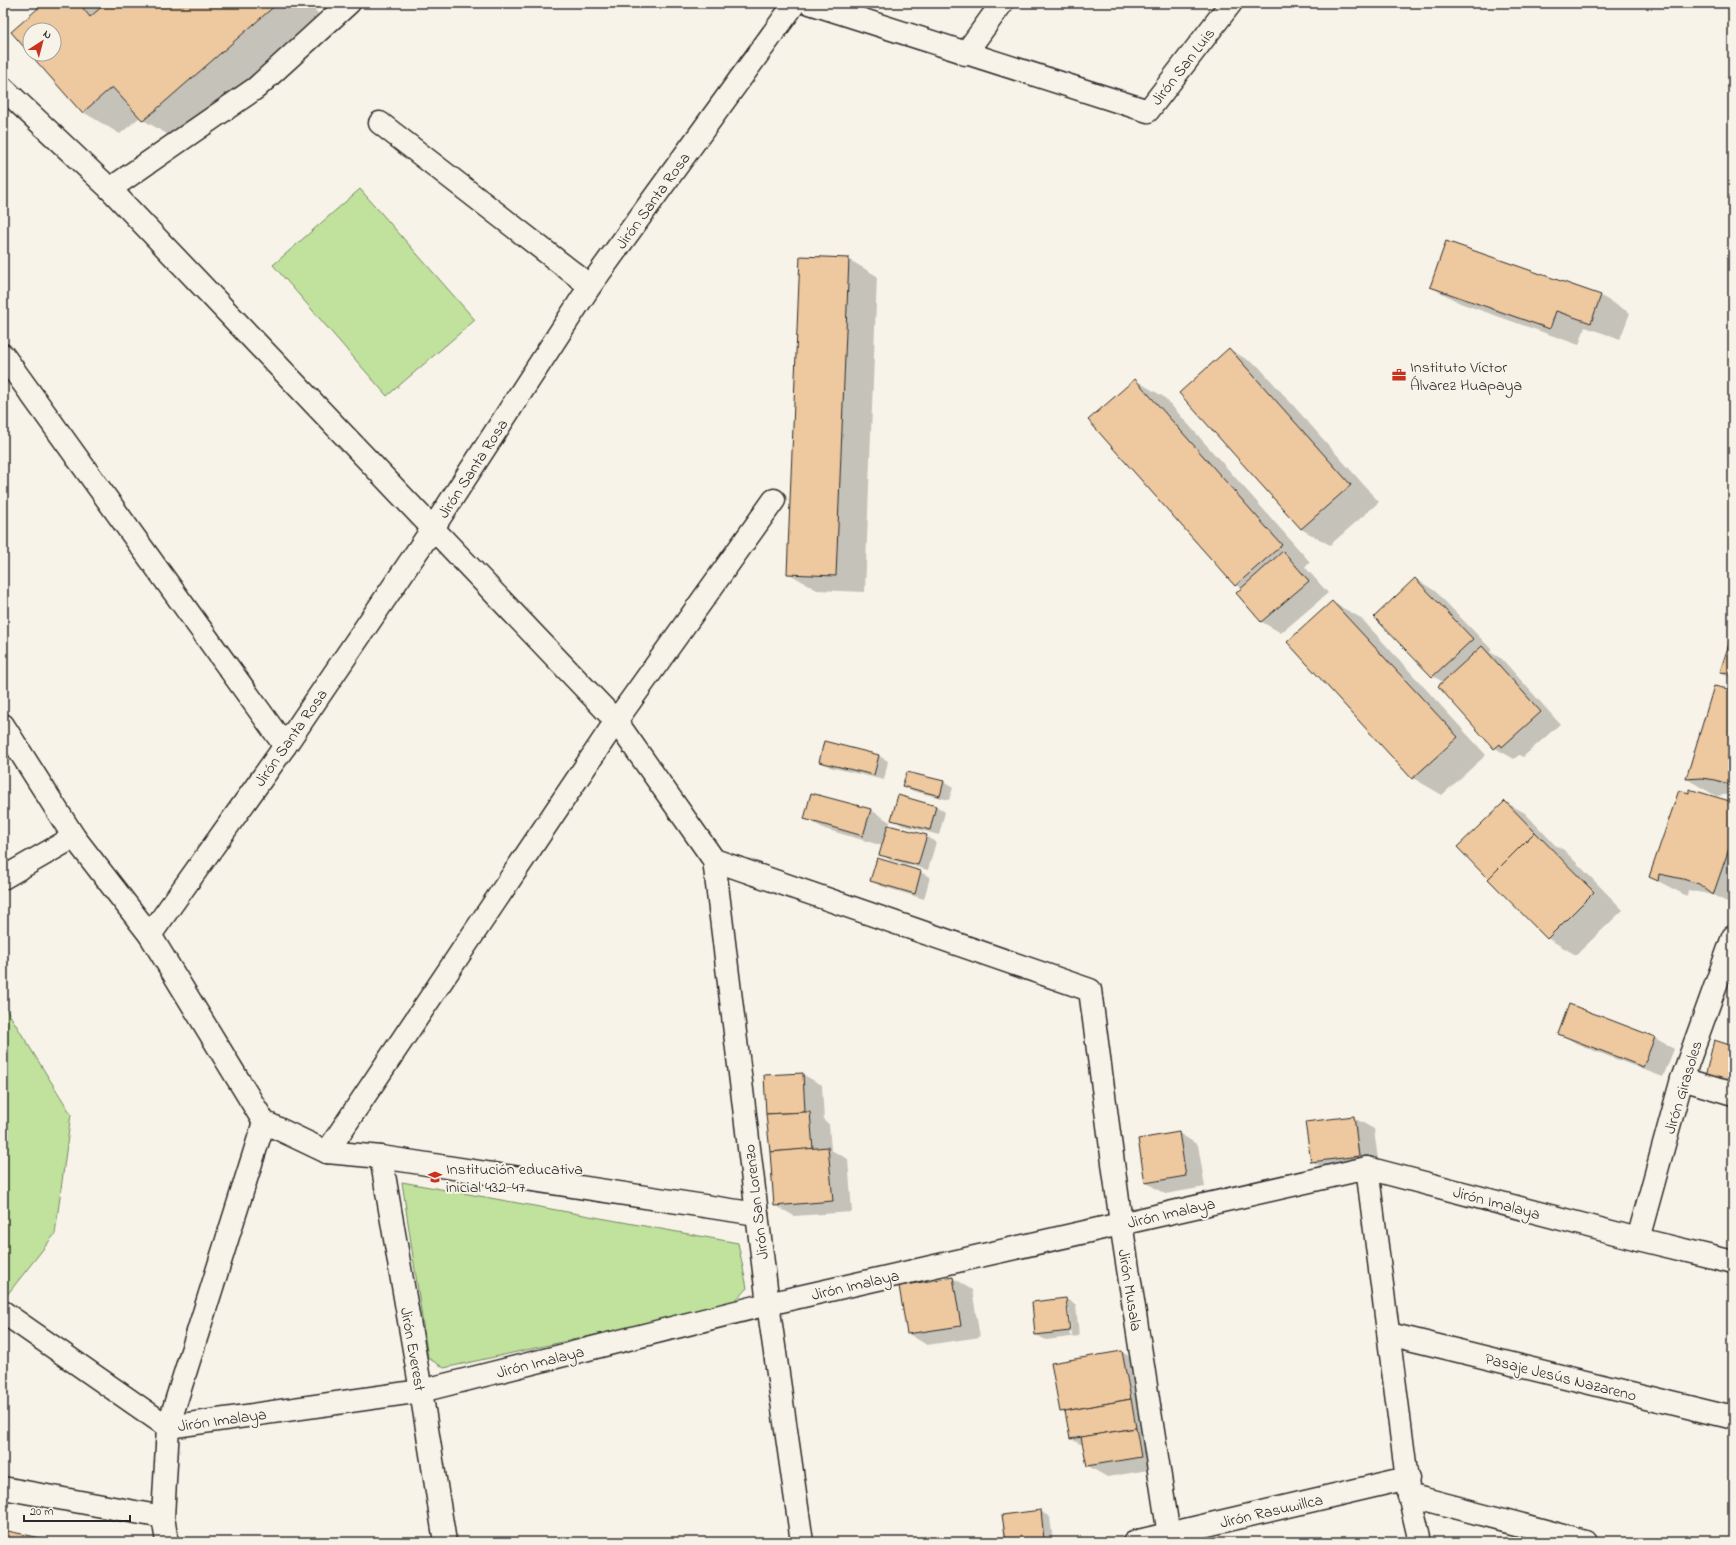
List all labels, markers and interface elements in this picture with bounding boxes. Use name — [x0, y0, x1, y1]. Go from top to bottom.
north arrow — [22, 22, 62, 62]
street label: Jirón San Luis — [1146, 23, 1222, 111]
text: N — [40, 26, 55, 43]
street label: Jirón Santa Rosa — [610, 148, 697, 255]
place label: Instituto Víctor Álvarez Huapaya — [1410, 356, 1522, 398]
office icon: Instituto Víctor Álvarez Huapaya — [1391, 367, 1407, 383]
street label: Jirón Santa Rosa — [432, 414, 515, 524]
street label: Jirón Santa Rosa — [249, 684, 334, 792]
street label: Jirón Girasoles — [1658, 1038, 1709, 1137]
street label: Jirón San Lorenzo — [738, 1143, 776, 1261]
place label: Institución educativa inicial 432-47 — [446, 1158, 583, 1200]
school or university icon: Institución educativa inicial 432-47 — [427, 1169, 443, 1185]
street label: Jirón Imalaya — [1450, 1181, 1543, 1227]
street label: Jirón Imalaya — [1125, 1192, 1218, 1236]
street label: Jirón Musala — [1111, 1248, 1147, 1333]
street label: Jirón Imalaya — [809, 1264, 902, 1308]
street label: Jirón Everest — [393, 1305, 431, 1394]
street label: Jirón Imalaya — [494, 1340, 587, 1385]
street label: Pasaje Jesús Nazareno — [1482, 1347, 1639, 1408]
street label: Jirón Imalaya — [176, 1403, 268, 1439]
street label: Jirón Rasuwillca — [1218, 1488, 1325, 1535]
scale bar — [24, 1497, 130, 1523]
text: 20 m — [30, 1503, 53, 1521]

